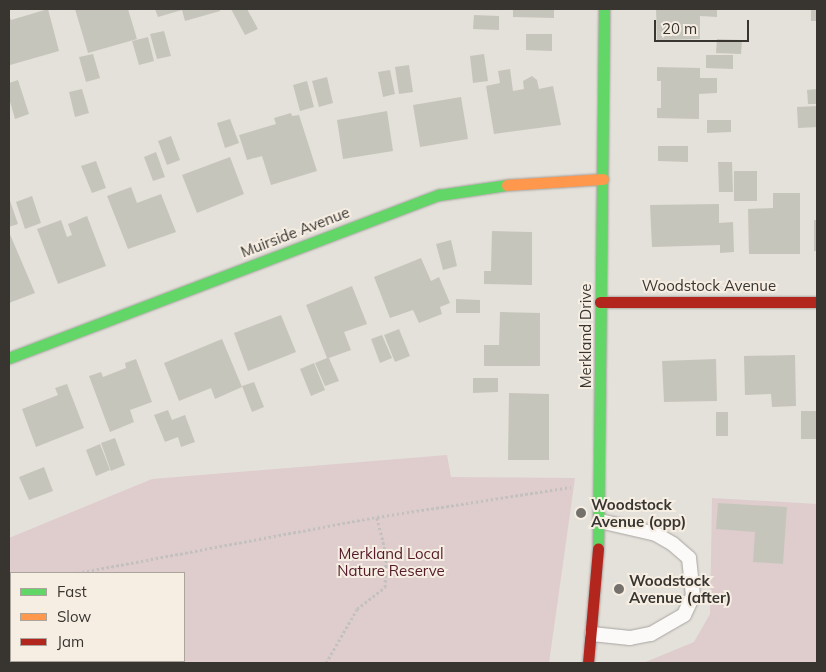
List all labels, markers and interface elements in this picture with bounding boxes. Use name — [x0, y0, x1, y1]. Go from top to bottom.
scale bar — [656, 10, 751, 42]
text: 20 m — [662, 19, 697, 38]
street label: Muirside Avenue — [238, 203, 352, 261]
street label: Woodstock Avenue — [642, 277, 776, 295]
street label: Merkland Drive — [577, 284, 595, 388]
place label: Woodstock Avenue (opp) — [591, 495, 686, 530]
marker: Woodstock Avenue (opp) — [575, 507, 587, 519]
park label: Merkland Local Nature Reserve — [337, 544, 445, 579]
place label: Woodstock Avenue (after) — [629, 571, 731, 606]
legend — [10, 572, 185, 662]
text: Fast — [57, 582, 87, 601]
marker: Woodstock Avenue (after) — [613, 583, 625, 595]
text: Slow — [57, 607, 91, 626]
text: Jam — [57, 632, 84, 651]

